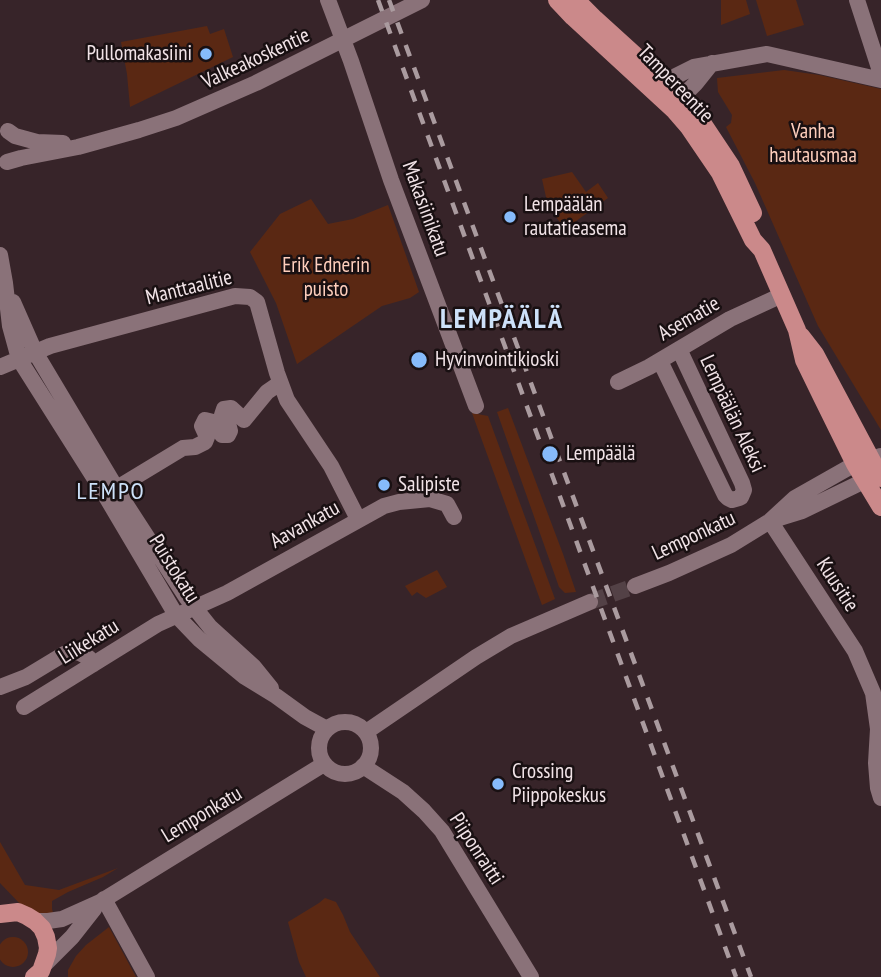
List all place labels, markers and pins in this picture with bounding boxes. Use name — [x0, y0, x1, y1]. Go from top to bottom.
place label: Pullomakasiini — [87, 41, 192, 67]
marker: Pullomakasiini — [198, 46, 214, 62]
place label: Lempäälän rautatieasema — [524, 192, 627, 242]
marker: Lempäälän rautatieasema — [502, 209, 518, 225]
place label: Hyvinvointikioski — [435, 347, 559, 373]
marker: Hyvinvointikioski — [409, 350, 429, 370]
place label: Lempäälä — [566, 441, 635, 467]
marker: Lempäälä — [540, 444, 560, 464]
place label: Salipiste — [398, 472, 460, 498]
marker: Salipiste — [376, 477, 392, 493]
place label: Crossing Piippokeskus — [512, 759, 606, 809]
marker: Crossing Piippokeskus — [490, 776, 506, 792]

